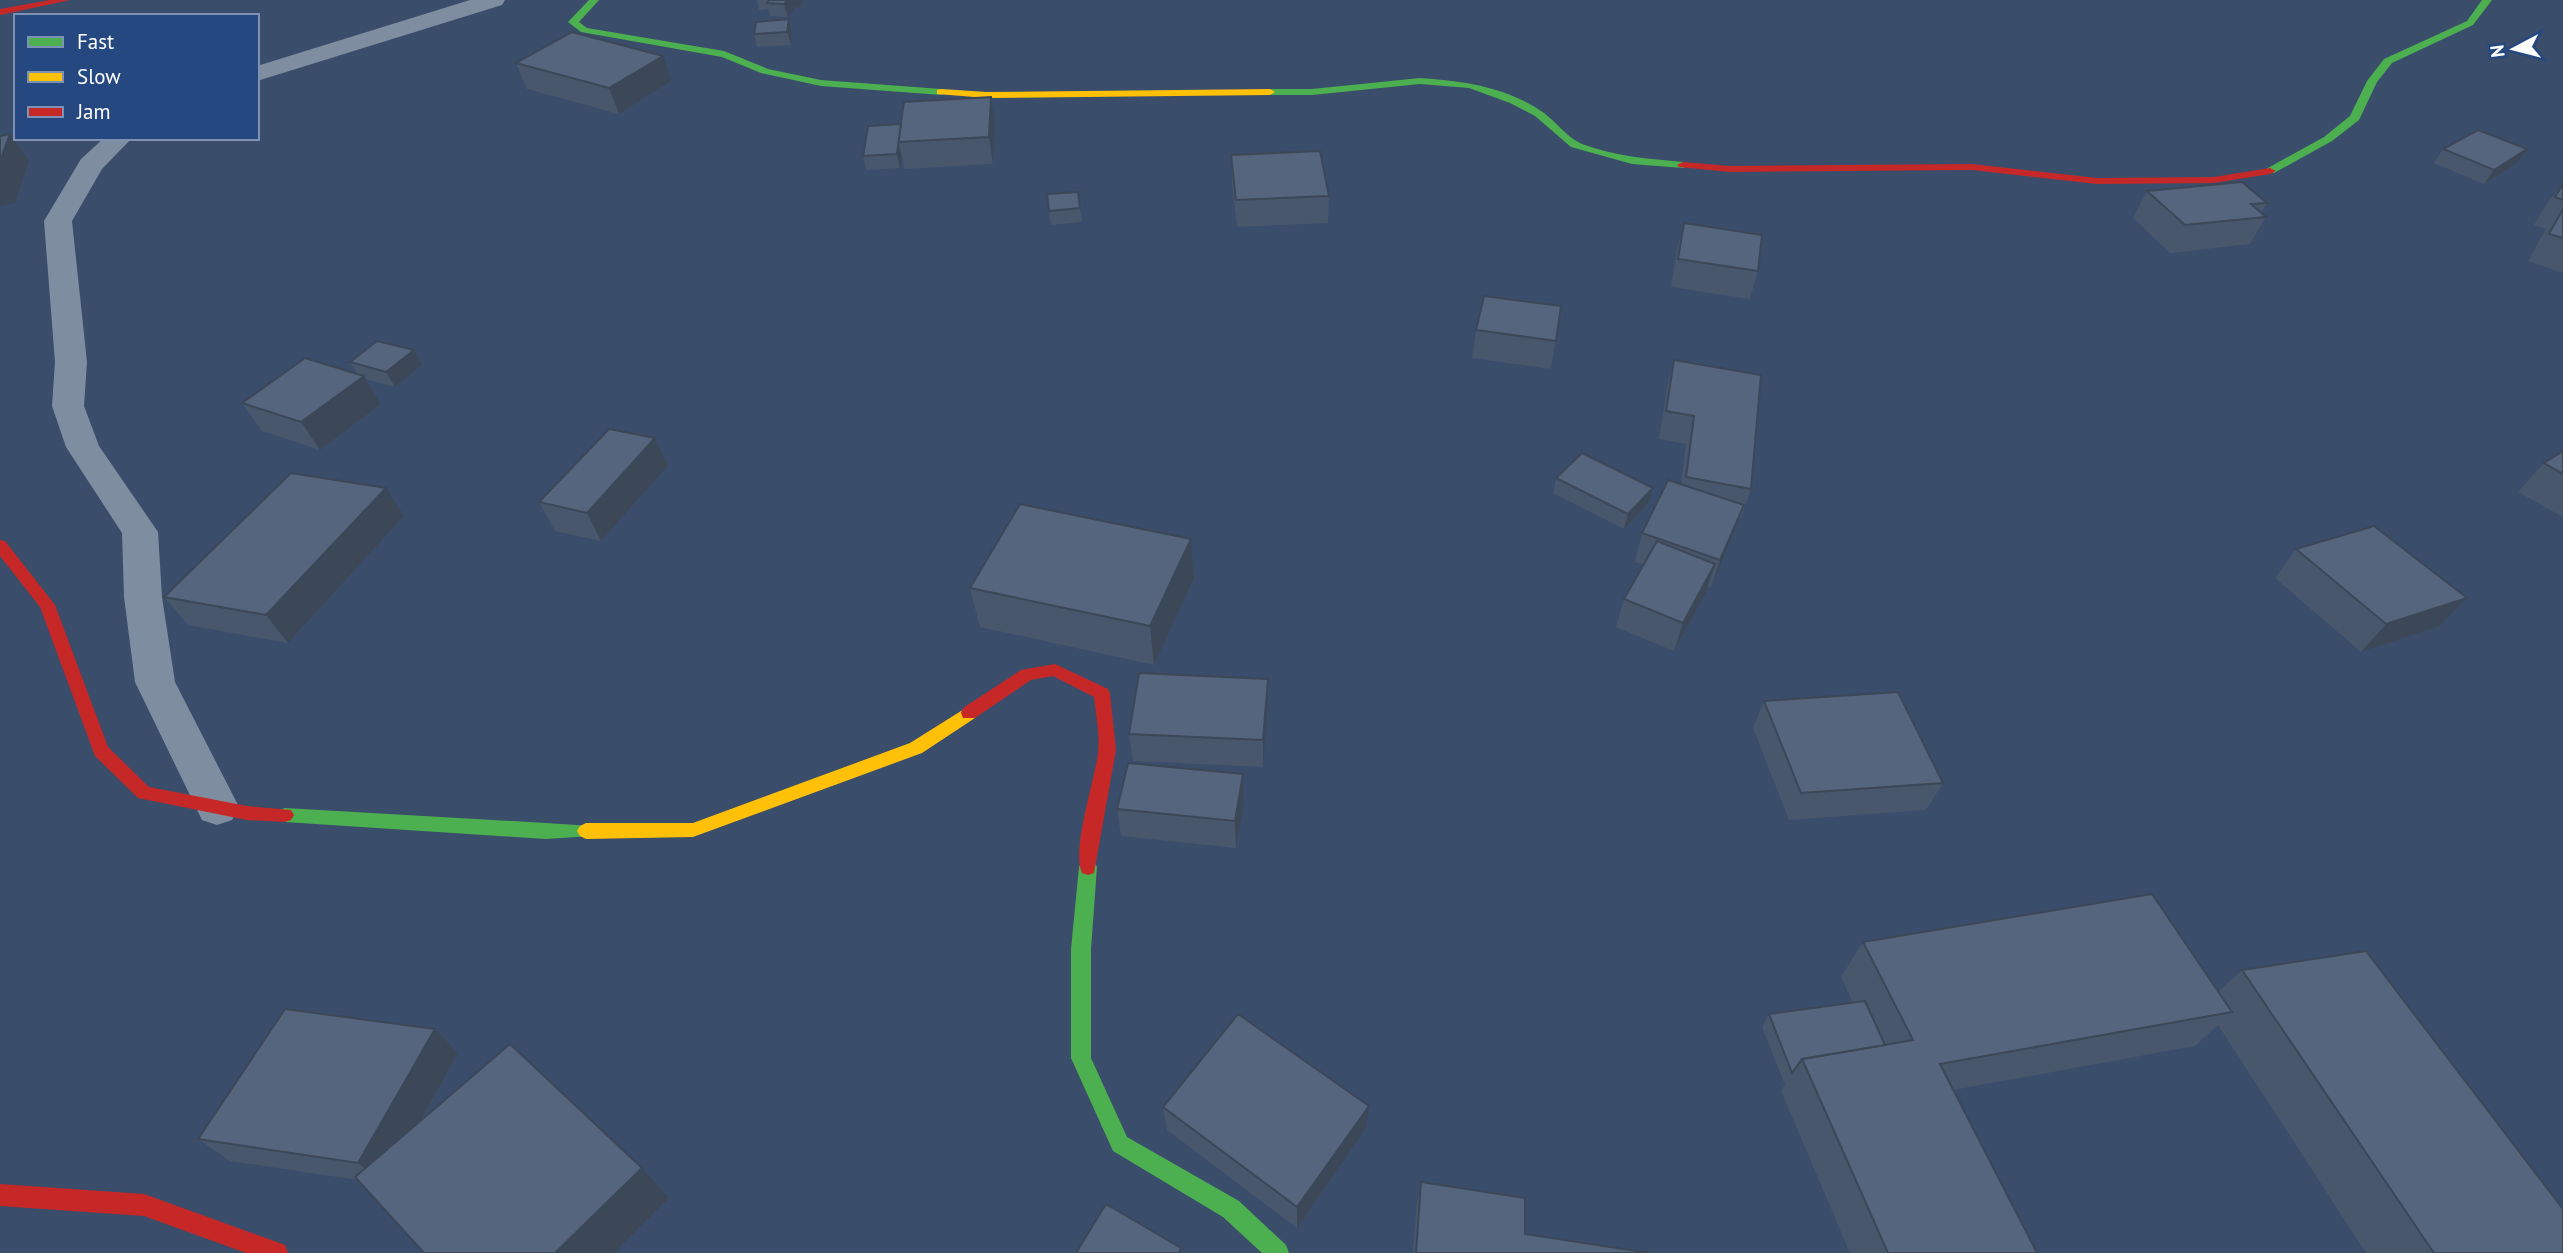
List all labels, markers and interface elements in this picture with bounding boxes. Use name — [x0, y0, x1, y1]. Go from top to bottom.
legend — [14, 14, 259, 140]
north arrow — [2479, 14, 2549, 84]
text: Fast — [77, 28, 114, 55]
text: N — [2484, 43, 2510, 59]
text: Slow — [77, 63, 121, 90]
text: Jam — [76, 98, 111, 125]

